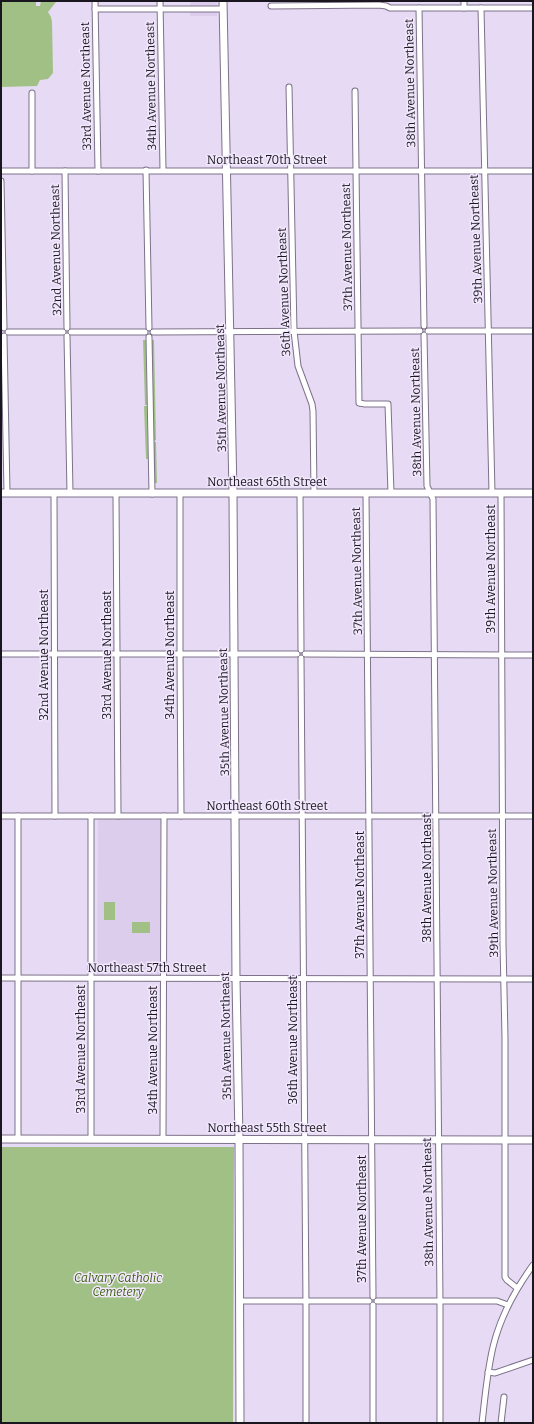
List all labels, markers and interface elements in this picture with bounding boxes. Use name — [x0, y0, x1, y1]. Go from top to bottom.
street label: 38th Avenue Northeast — [402, 18, 418, 148]
street label: 33rd Avenue Northeast — [78, 21, 94, 150]
street label: 34th Avenue Northeast — [143, 21, 159, 151]
street label: Northeast 70th Street — [207, 153, 328, 167]
street label: 39th Avenue Northeast — [467, 174, 485, 304]
street label: 37th Avenue Northeast — [339, 182, 355, 311]
street label: 32nd Avenue Northeast — [48, 184, 64, 316]
street label: 36th Avenue Northeast — [275, 227, 293, 357]
street label: 35th Avenue Northeast — [213, 323, 229, 452]
street label: 38th Avenue Northeast — [408, 347, 424, 477]
street label: Northeast 65th Street — [207, 475, 328, 489]
street label: 39th Avenue Northeast — [484, 504, 498, 633]
street label: 37th Avenue Northeast — [349, 506, 365, 635]
street label: 32nd Avenue Northeast — [37, 589, 51, 721]
street label: 33rd Avenue Northeast — [100, 590, 114, 719]
street label: 34th Avenue Northeast — [163, 590, 177, 719]
street label: 35th Avenue Northeast — [216, 647, 232, 776]
street label: Northeast 60th Street — [206, 799, 328, 813]
street label: 38th Avenue Northeast — [420, 813, 434, 943]
street label: 39th Avenue Northeast — [485, 828, 501, 958]
street label: 37th Avenue Northeast — [353, 830, 367, 959]
street label: Northeast 57th Street — [88, 961, 207, 975]
street label: 35th Avenue Northeast — [218, 971, 234, 1100]
street label: 36th Avenue Northeast — [286, 975, 300, 1104]
street label: 33rd Avenue Northeast — [74, 984, 88, 1113]
street label: 34th Avenue Northeast — [146, 985, 160, 1114]
street label: Northeast 55th Street — [207, 1121, 327, 1135]
street label: 38th Avenue Northeast — [420, 1137, 436, 1267]
street label: 37th Avenue Northeast — [355, 1154, 369, 1283]
park label: Calvary Catholic Cemetery — [74, 1271, 162, 1299]

